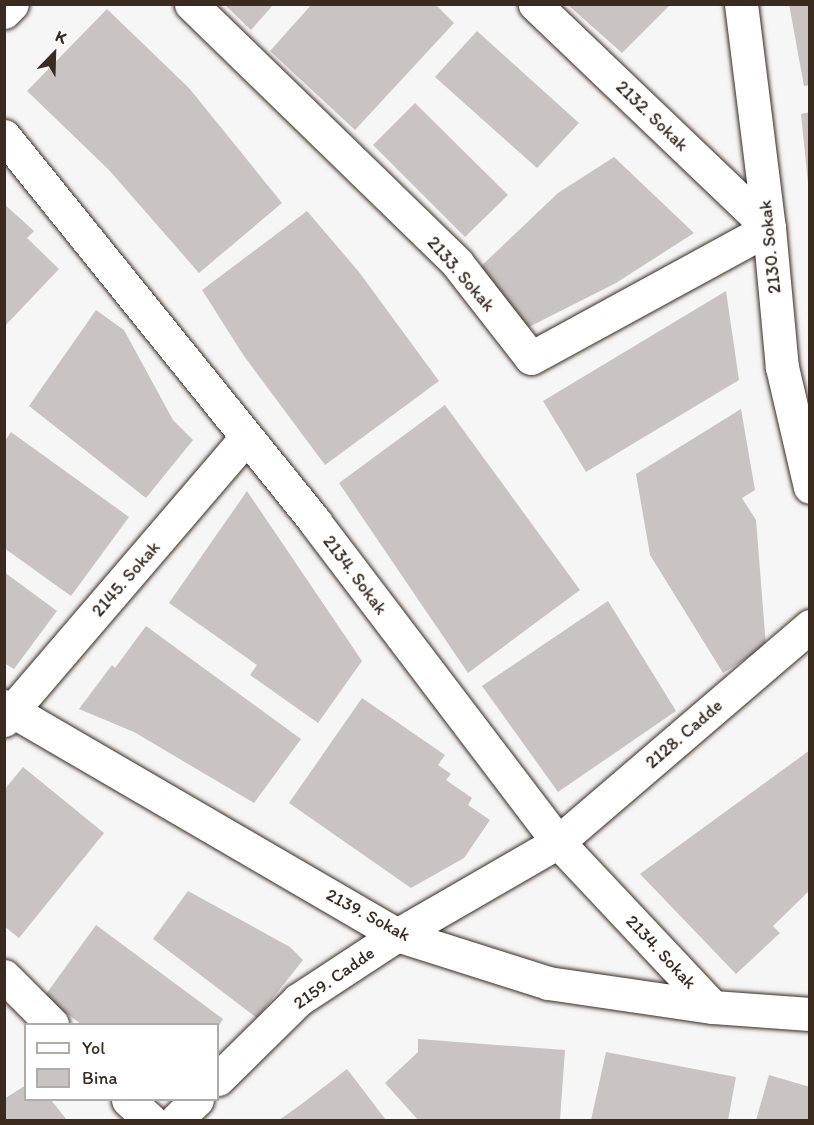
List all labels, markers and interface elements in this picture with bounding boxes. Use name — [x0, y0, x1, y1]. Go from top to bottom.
north arrow — [24, 24, 84, 84]
text: K — [53, 26, 70, 48]
street label: 2132. Sokak — [611, 76, 693, 156]
street label: 2130. Sokak — [754, 199, 786, 295]
street label: 2133. Sokak — [422, 232, 500, 316]
street label: 2134. Sokak — [318, 531, 392, 619]
street label: 2145. Sokak — [87, 537, 165, 621]
street label: 2128. Cadde — [641, 695, 727, 773]
street label: 2139. Sokak — [322, 884, 414, 946]
street label: 2134. Sokak — [621, 910, 701, 994]
street label: 2159. Cadde — [289, 942, 379, 1014]
legend — [24, 1023, 219, 1101]
text: Yol — [82, 1037, 105, 1059]
text: Bina — [82, 1067, 117, 1089]

